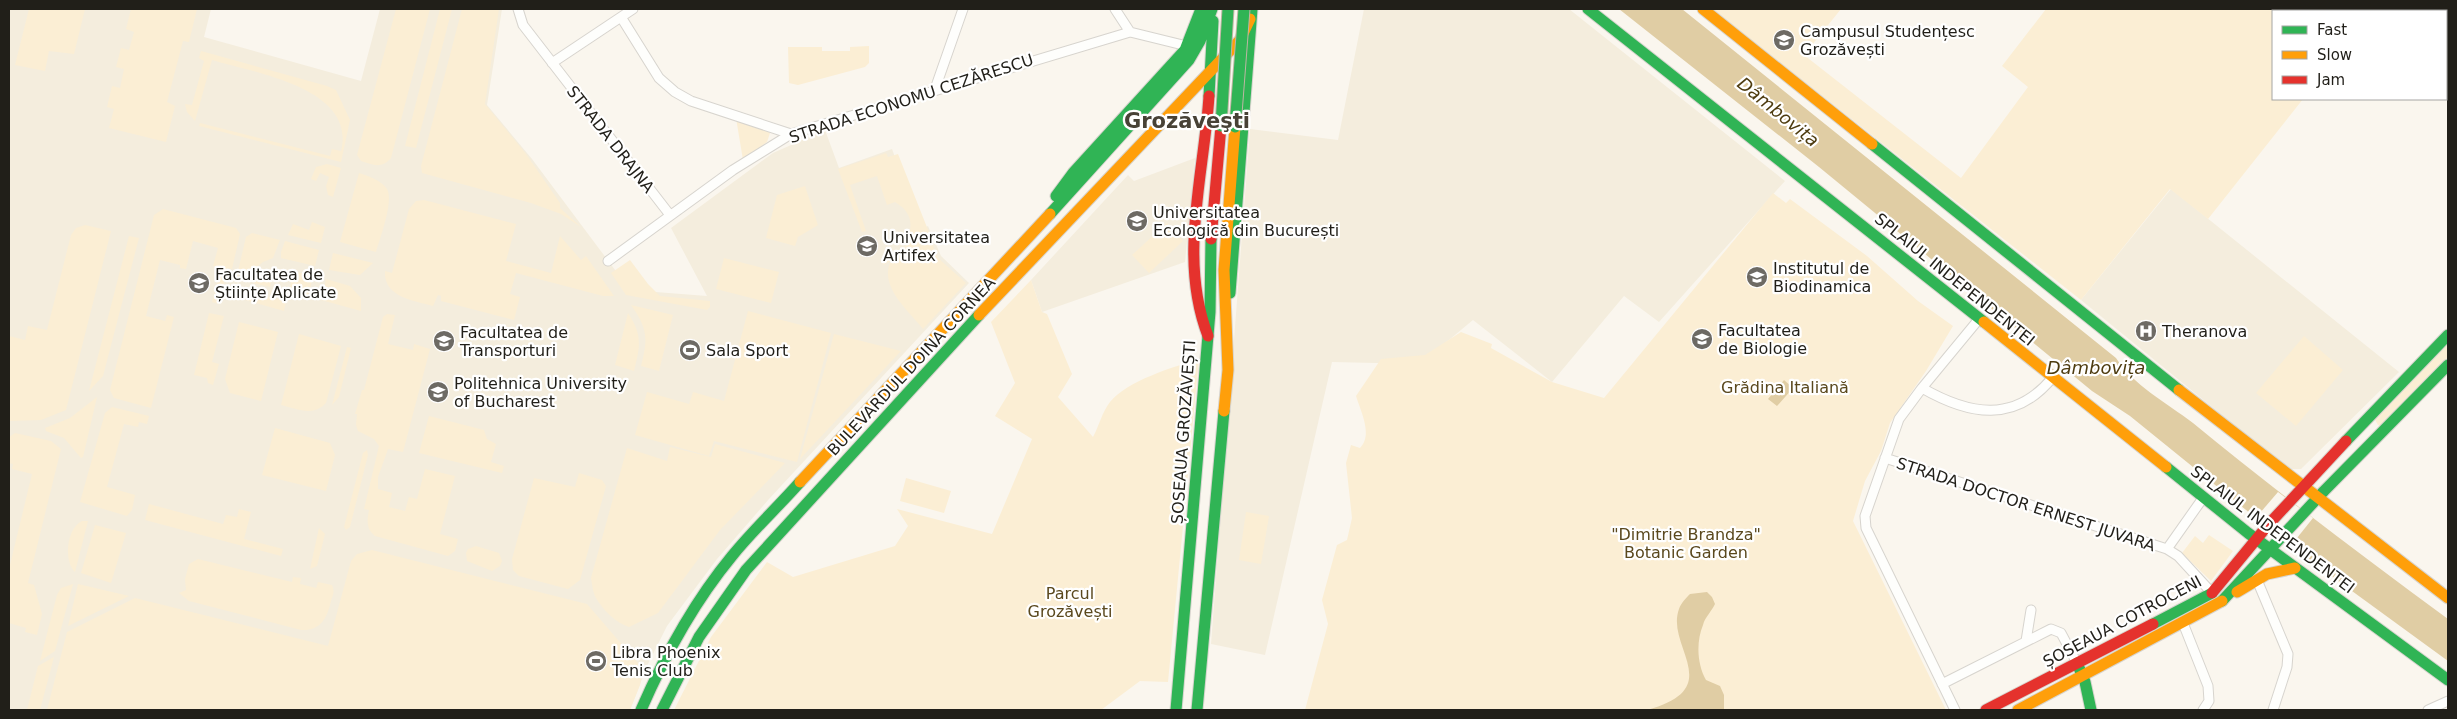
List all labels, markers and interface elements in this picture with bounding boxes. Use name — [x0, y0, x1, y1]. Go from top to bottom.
legend — [2272, 10, 2447, 100]
text: Fast — [2317, 21, 2347, 39]
place label: Campusul Studențesc Grozăvești — [1800, 22, 1975, 59]
school or university icon: Campusul Studențesc Grozăvești — [1772, 28, 1796, 52]
text: Slow — [2317, 46, 2352, 64]
street label: STRADA ECONOMU CEZĂRESCU — [787, 50, 1036, 147]
text: Jam — [2316, 71, 2345, 89]
water label: Dâmbovița — [1733, 72, 1823, 152]
street label: STRADA DRAJNA — [563, 82, 658, 197]
district label: Grozăveşti — [1124, 109, 1250, 133]
place label: Universitatea Ecologică din București — [1153, 203, 1339, 240]
school or university icon: Universitatea Ecologică din București — [1125, 209, 1149, 233]
street label: SPLAIUL INDEPENDENȚEI — [1871, 209, 2038, 350]
place label: Universitatea Artifex — [883, 228, 990, 265]
school or university icon: Universitatea Artifex — [855, 234, 879, 258]
place label: Institutul de Biodinamica — [1773, 259, 1871, 296]
place label: Facultatea de Științe Aplicate — [215, 265, 336, 302]
school or university icon: Institutul de Biodinamica — [1745, 265, 1769, 289]
school or university icon: Facultatea de Științe Aplicate — [187, 271, 211, 295]
street label: BULEVARDUL DOINA CORNEA — [824, 273, 999, 460]
hospital icon: Theranova — [2134, 319, 2158, 343]
place label: Facultatea de Biologie — [1718, 321, 1807, 358]
place label: Theranova — [2161, 322, 2247, 341]
place label: Facultatea de Transporturi — [459, 323, 568, 360]
school or university icon: Facultatea de Biologie — [1690, 327, 1714, 351]
school or university icon: Facultatea de Transporturi — [432, 329, 456, 353]
sports icon: Sala Sport — [678, 338, 702, 362]
street label: ȘOSEAUA GROZĂVEȘTI — [1168, 339, 1199, 525]
place label: Sala Sport — [706, 341, 788, 360]
water label: Dâmbovița — [2047, 357, 2145, 379]
place label: Politehnica University of Bucharest — [454, 374, 627, 411]
park label: Grădina Italiană — [1721, 378, 1849, 397]
school or university icon: Politehnica University of Bucharest — [426, 380, 450, 404]
street label: STRADA DOCTOR ERNEST JUVARA — [1894, 454, 2158, 555]
street label: SPLAIUL INDEPENDENȚEI — [2187, 462, 2358, 597]
park label: "Dimitrie Brandza" Botanic Garden — [1611, 525, 1761, 562]
street label: ȘOSEAUA COTROCENI — [2040, 572, 2205, 671]
park label: Parcul Grozăvești — [1028, 584, 1112, 621]
place label: Libra Phoenix Tenis Club — [611, 643, 720, 680]
sports icon: Libra Phoenix Tenis Club — [584, 649, 608, 673]

